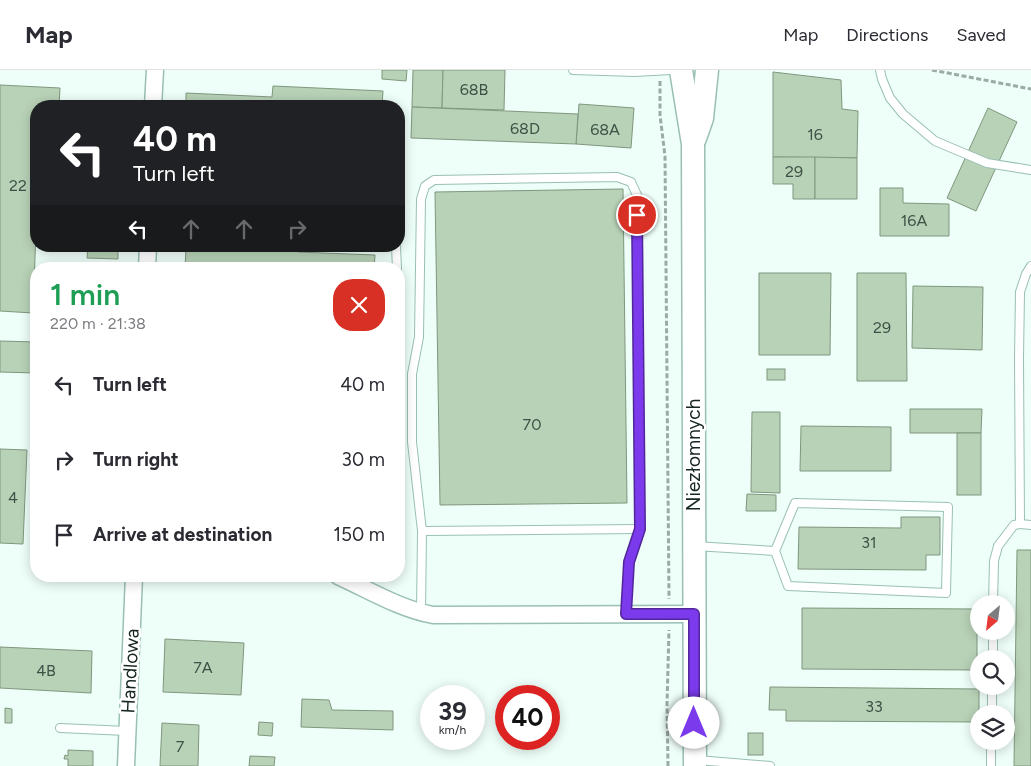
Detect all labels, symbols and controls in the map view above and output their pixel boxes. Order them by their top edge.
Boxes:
text: Map [25,20,73,49]
text: Map [783,24,818,46]
text: Directions [846,24,928,46]
text: Saved [956,24,1006,46]
house number: 68B [460,80,489,99]
text: 40 m [133,118,217,160]
house number: 68D [510,119,540,138]
icon: left [50,120,115,185]
house number: 68A [590,120,620,139]
house number: 16 [807,125,823,144]
text: Turn left [133,160,215,187]
house number: 29 [785,162,803,181]
house number: 22 [9,176,27,195]
pin [616,194,658,236]
icon: arrive [623,201,651,229]
house number: 16A [901,211,927,230]
icon: left [124,215,152,243]
icon: ahead [177,215,205,243]
icon: ahead [230,215,258,243]
icon: right [283,215,311,243]
text: 1 min [50,276,120,313]
button: close [333,279,385,331]
text: 220 m · 21:38 [50,314,146,333]
house number: 29 [873,318,891,337]
icon: left [50,371,78,399]
text: Turn left [93,373,167,396]
text: 40 m [340,373,385,396]
street label: Niezłomnych [682,399,705,511]
house number: 70 [523,415,541,434]
icon: right [50,446,78,474]
text: Turn right [93,448,179,471]
text: 30 m [342,448,385,471]
house number: 4 [8,488,18,507]
icon: arrive [50,521,78,549]
text: Arrive at destination [93,523,272,546]
text: 150 m [333,523,385,546]
house number: 31 [861,533,877,552]
north arrow [970,595,1015,640]
map controls [970,595,1015,750]
street label: Handlowa [116,628,144,714]
button: search [970,650,1015,695]
house number: 7A [193,658,213,677]
house number: 4B [36,661,56,680]
speed limit sign: 40 [495,685,560,750]
text: 39 [438,696,467,726]
position arrow [667,696,719,748]
house number: 33 [865,697,883,716]
button: layers [970,705,1015,750]
text: km/h [439,723,466,737]
house number: 7 [176,737,185,756]

